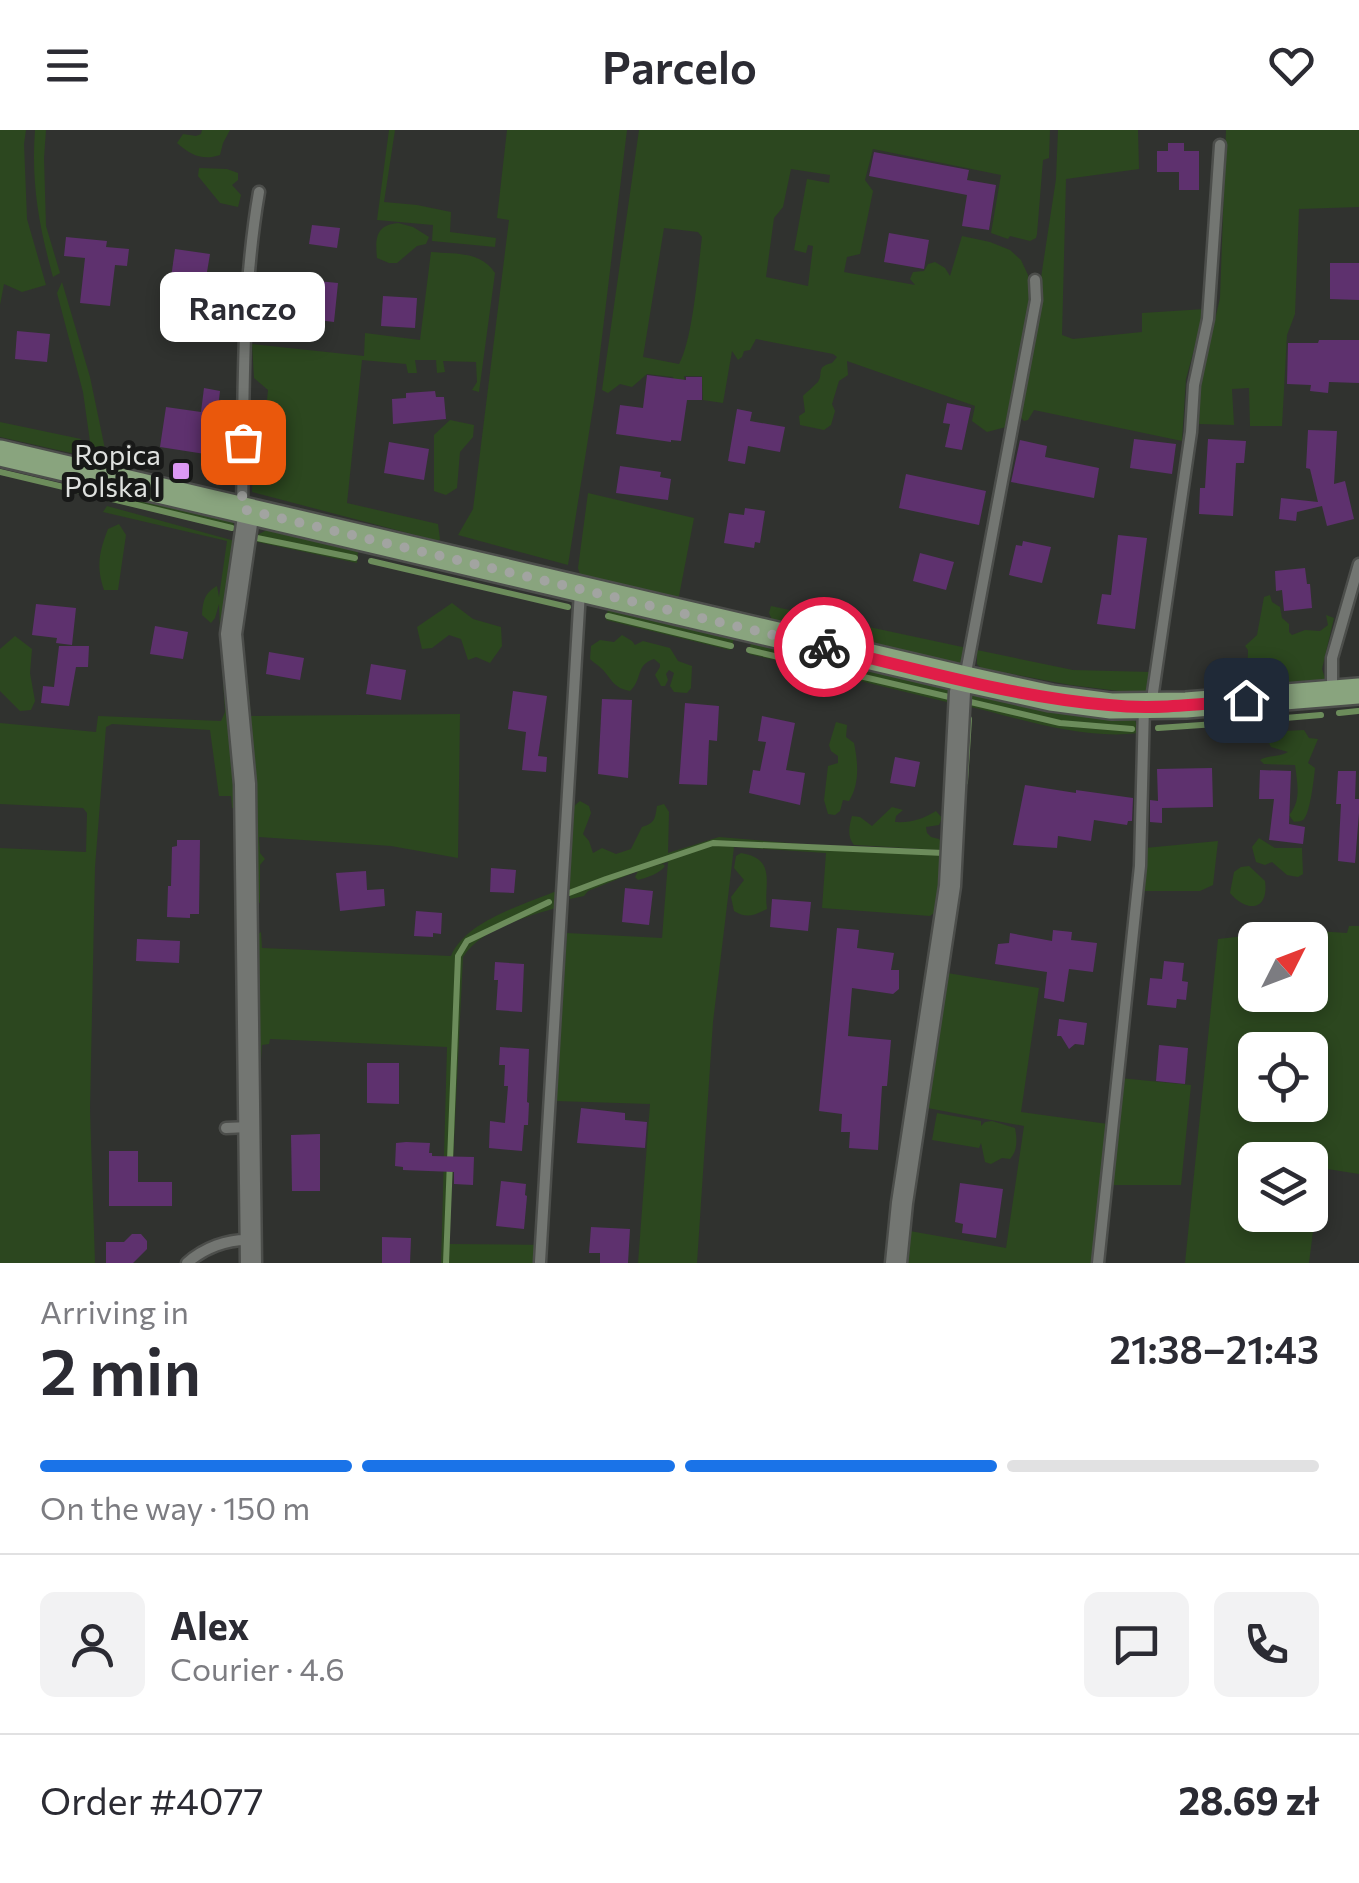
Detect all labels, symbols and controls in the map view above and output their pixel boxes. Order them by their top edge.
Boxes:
icon: menu [40,38,95,93]
text: Parcelo [602,38,757,93]
icon: heart [1264,38,1319,93]
callout: Ranczo [160,272,326,342]
text: Ranczo [188,287,297,327]
pin [201,400,286,485]
icon: bag [216,415,271,470]
place label: Ropica Polska I [64,437,161,503]
marker: Ropica Polska I [170,460,192,482]
courier [774,597,874,697]
icon: bike [797,620,852,675]
pin [1204,658,1289,743]
icon: home [1219,673,1274,728]
north arrow [1238,922,1328,1012]
map controls [1238,922,1328,1232]
button: locate [1238,1032,1328,1122]
button: layers [1238,1142,1328,1232]
text: Arriving in [40,1291,189,1331]
text: 21:38–21:43 [1110,1325,1319,1372]
text: 2 min [40,1329,201,1408]
text: On the way · 150 m [40,1487,310,1527]
button: person [40,1592,145,1697]
button: chat [1084,1592,1189,1697]
button: phone [1214,1592,1319,1697]
text: Alex [170,1601,249,1648]
text: Courier · 4.6 [170,1648,345,1688]
text: Order #4077 [40,1776,264,1823]
text: 28.69 zł [1179,1776,1319,1823]

